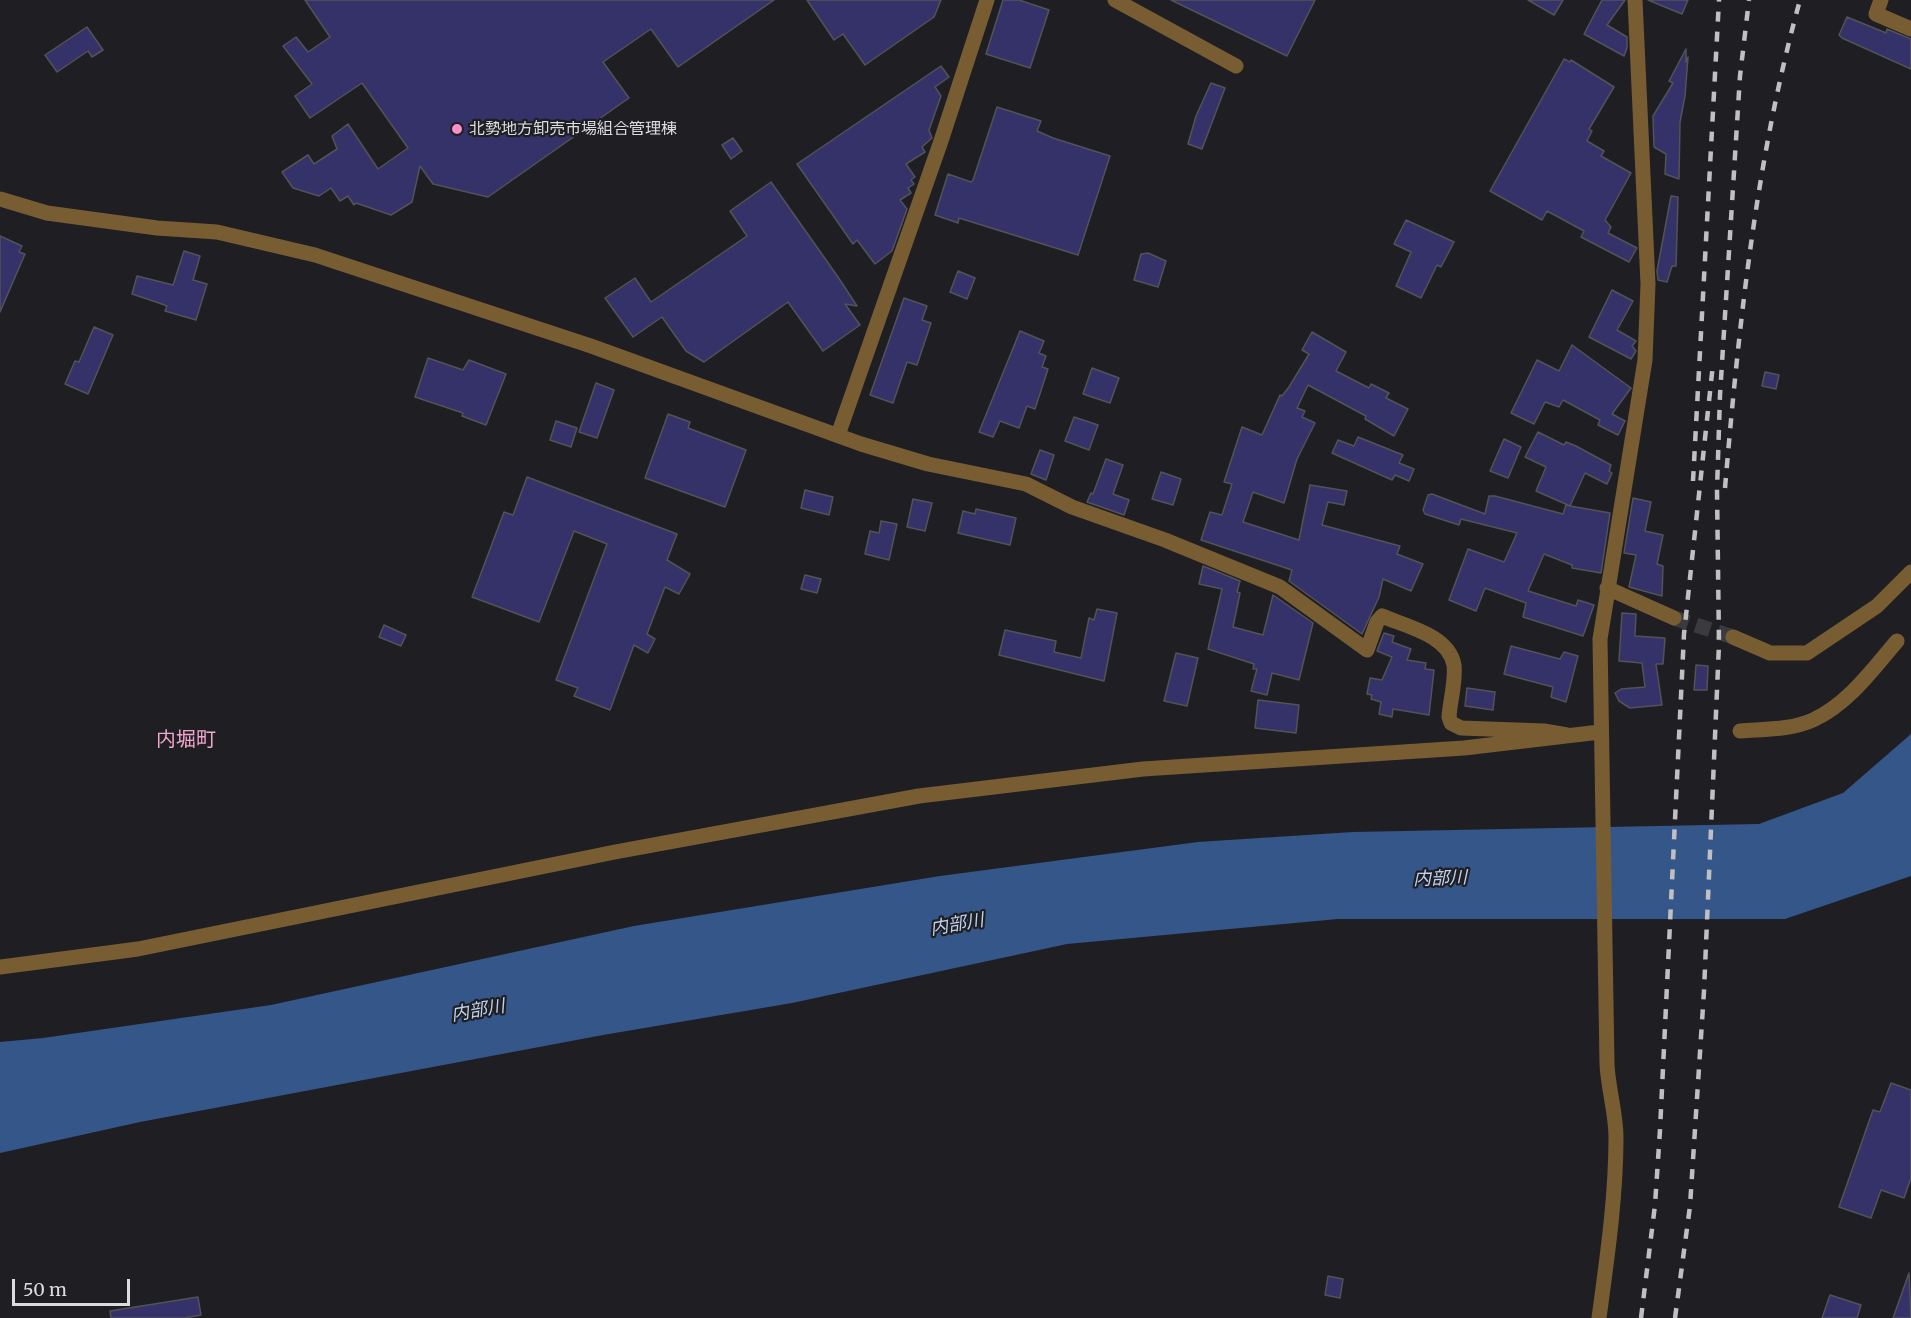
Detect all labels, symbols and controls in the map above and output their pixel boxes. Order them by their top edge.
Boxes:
place label: 北勢地方卸売市場組合管理棟 [469,119,677,139]
marker: 北勢地方卸売市場組合管理棟 [450,122,464,136]
district label: 内堀町 [156,728,216,752]
water label: 内部川 [1413,867,1467,891]
water label: 内部川 [929,910,985,940]
water label: 内部川 [450,996,506,1026]
scale bar [15,1267,134,1305]
text: 50 m [23,1278,67,1301]

